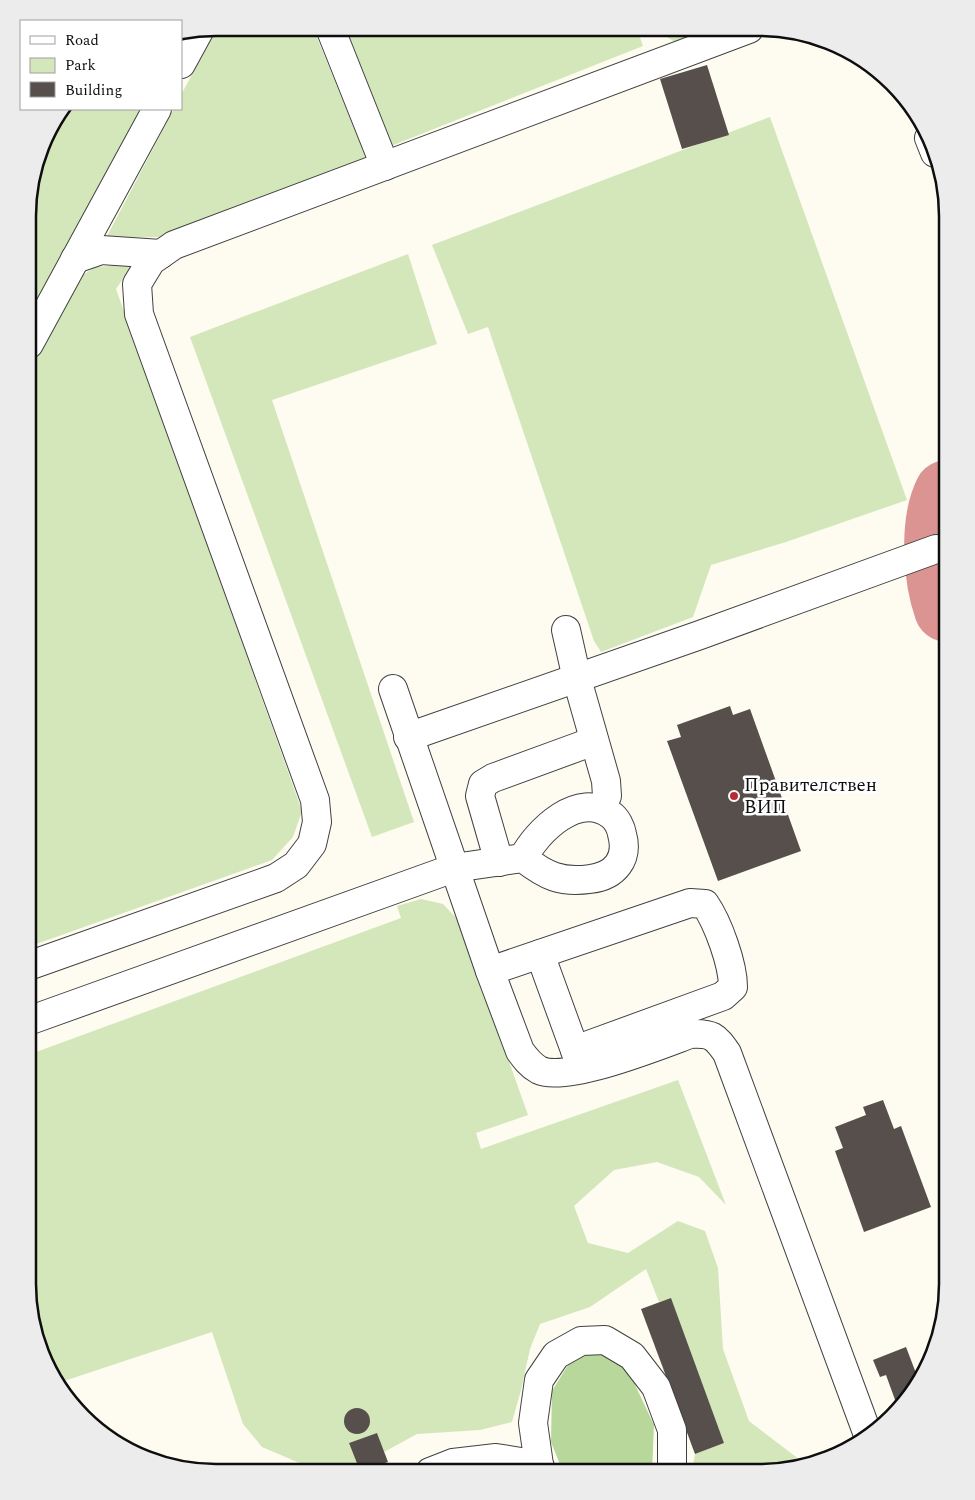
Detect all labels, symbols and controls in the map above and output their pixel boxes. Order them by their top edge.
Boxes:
legend [20,20,182,110]
text: Road [65,29,99,52]
text: Park [65,54,96,77]
text: Building [65,79,122,102]
place label: Правителствен ВИП [744,771,877,822]
marker: Правителствен ВИП [728,790,740,802]

